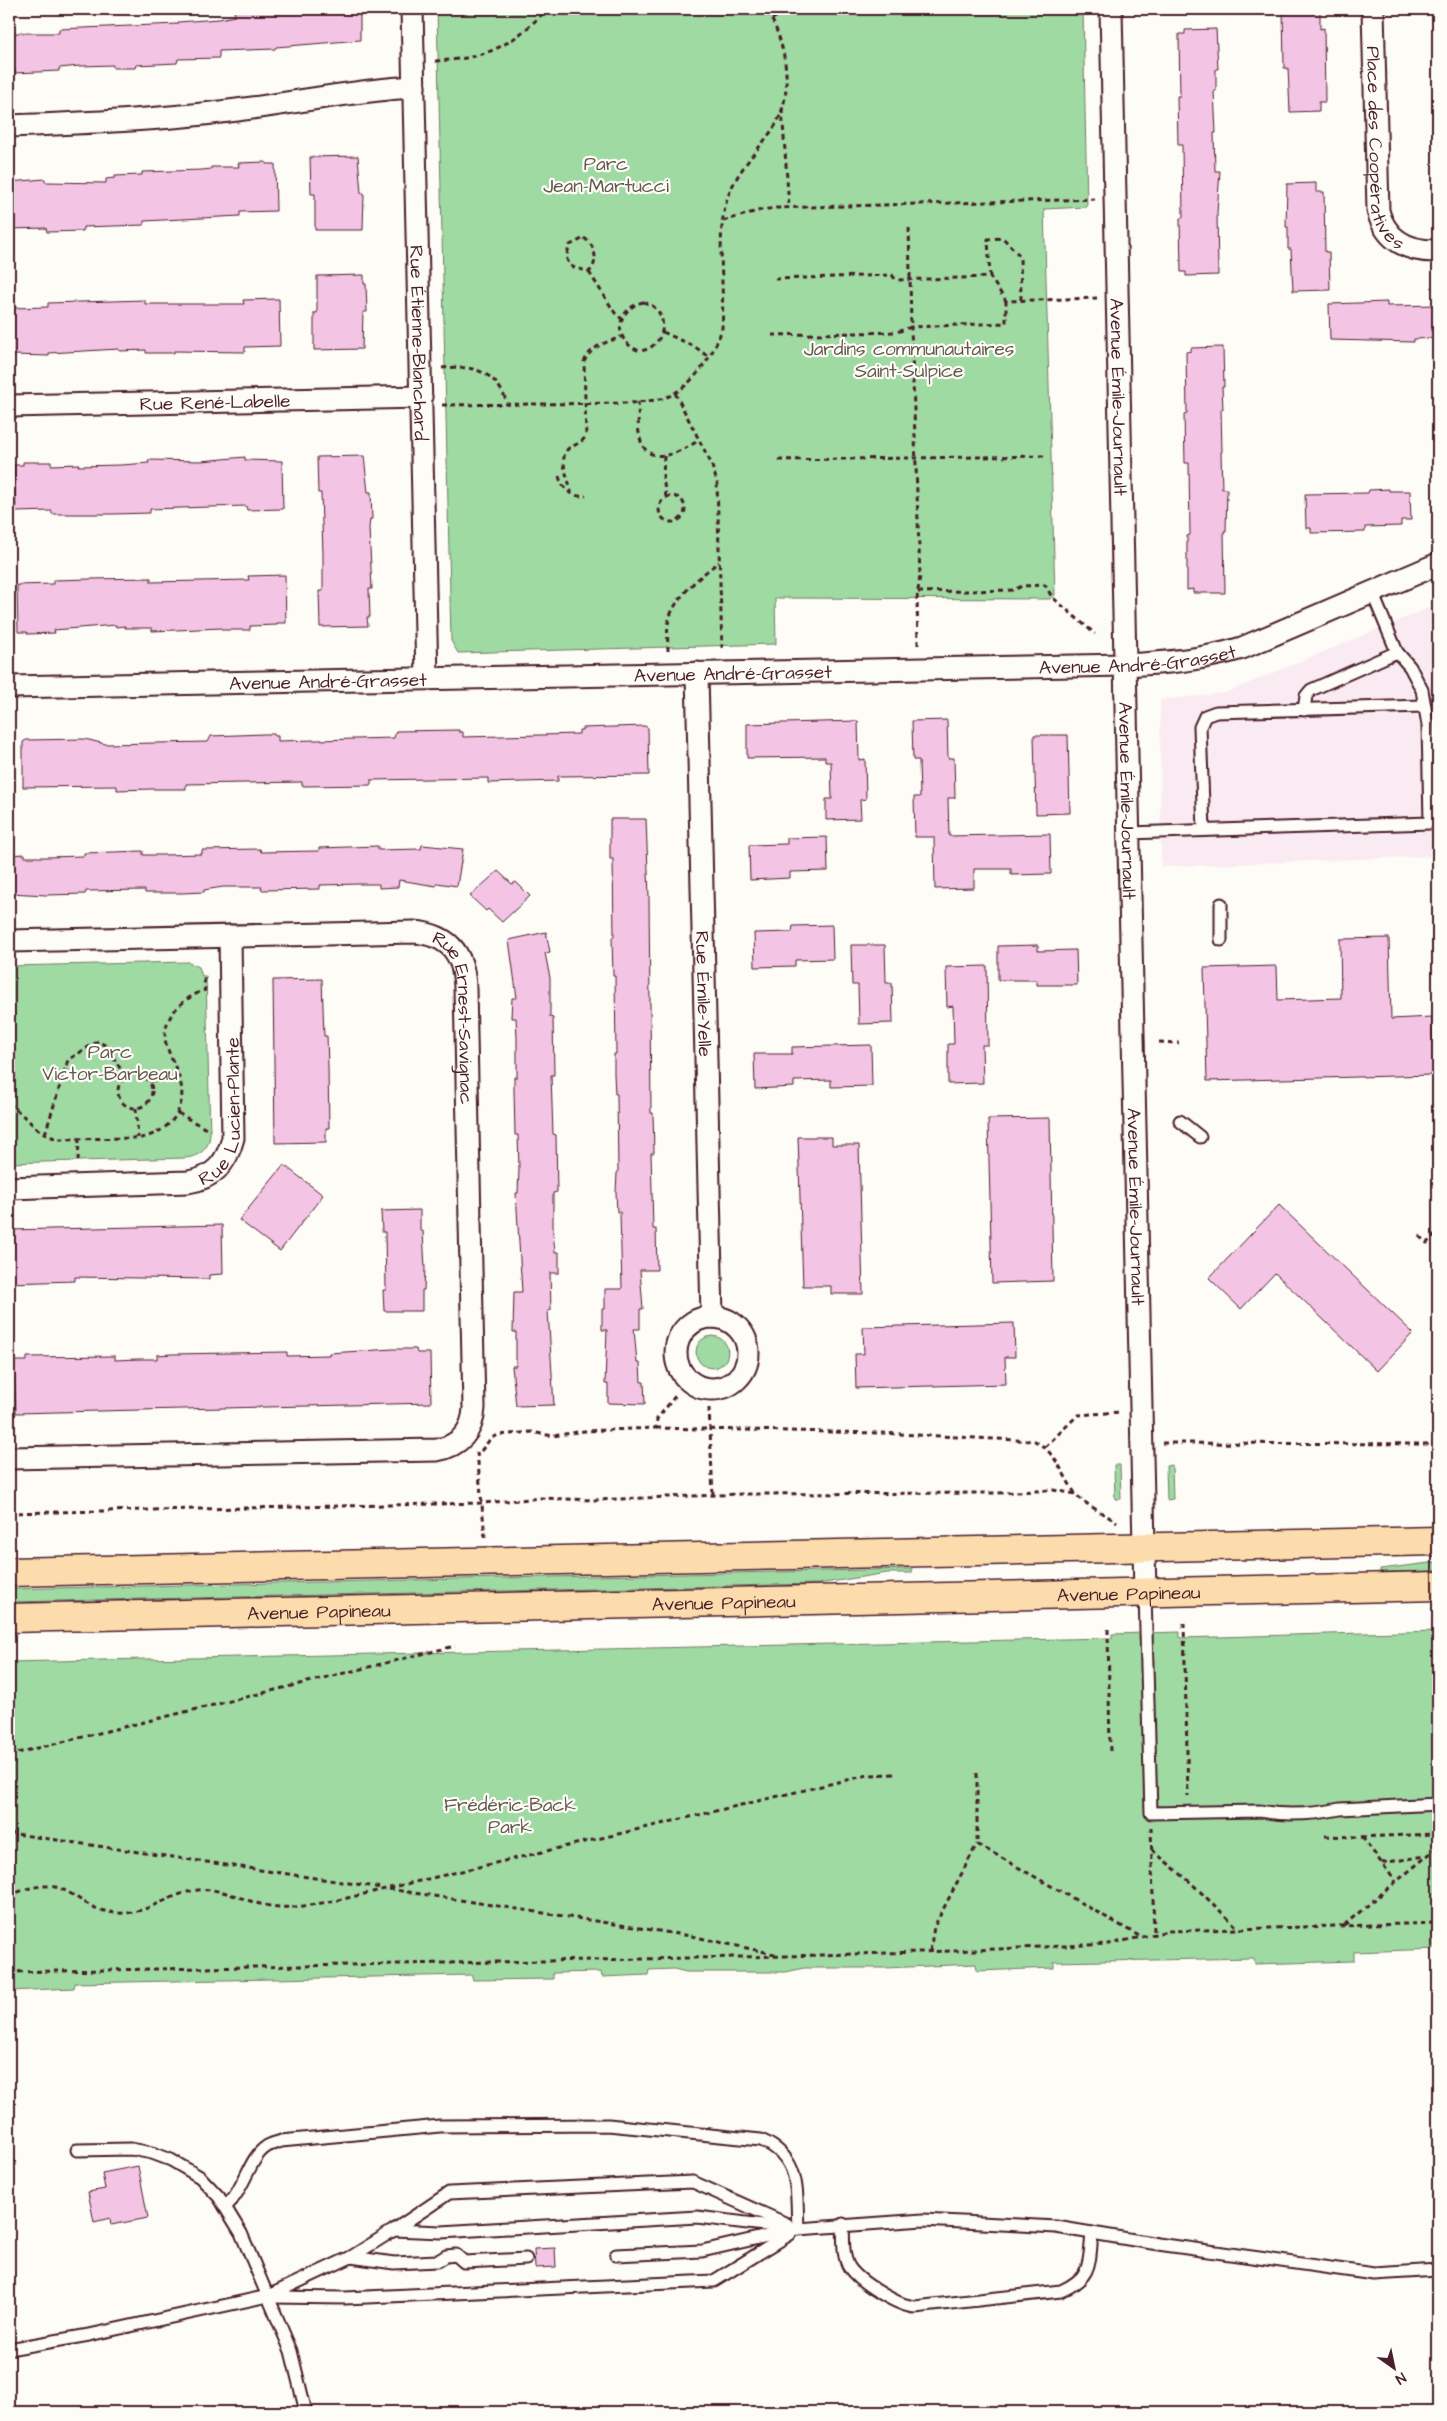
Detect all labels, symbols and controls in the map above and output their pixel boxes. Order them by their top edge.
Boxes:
street label: Place des Coopératives [1359,46,1410,257]
park label: Parc Jean-Martucci [543,151,669,200]
street label: Rue Étienne-Blanchard [402,245,434,441]
street label: Avenue Émile-Journault [1102,298,1133,496]
park label: Jardins communautaires Saint-Sulpice [804,336,1014,385]
street label: Rue René-Labelle [139,388,291,418]
street label: Avenue André-Grasset [1039,638,1240,682]
street label: Avenue André-Grasset [634,659,832,690]
street label: Avenue André-Grasset [229,667,427,698]
street label: Avenue Émile-Journault [1111,702,1142,900]
street label: Rue Ernest-Savignac [427,925,479,1105]
street label: Rue Émile-Yelle [688,931,718,1057]
street label: Rue Lucien-Plante [194,1037,248,1193]
park label: Parc Victor-Barbeau [42,1039,178,1088]
street label: Avenue Émile-Journault [1120,1108,1151,1306]
street label: Avenue Papineau [1057,1579,1201,1610]
street label: Avenue Papineau [652,1588,796,1619]
street label: Avenue Papineau [247,1597,391,1628]
park label: Frédéric-Back Park [444,1792,576,1841]
north arrow [1370,2344,1420,2394]
text: N [1391,2367,1410,2389]

